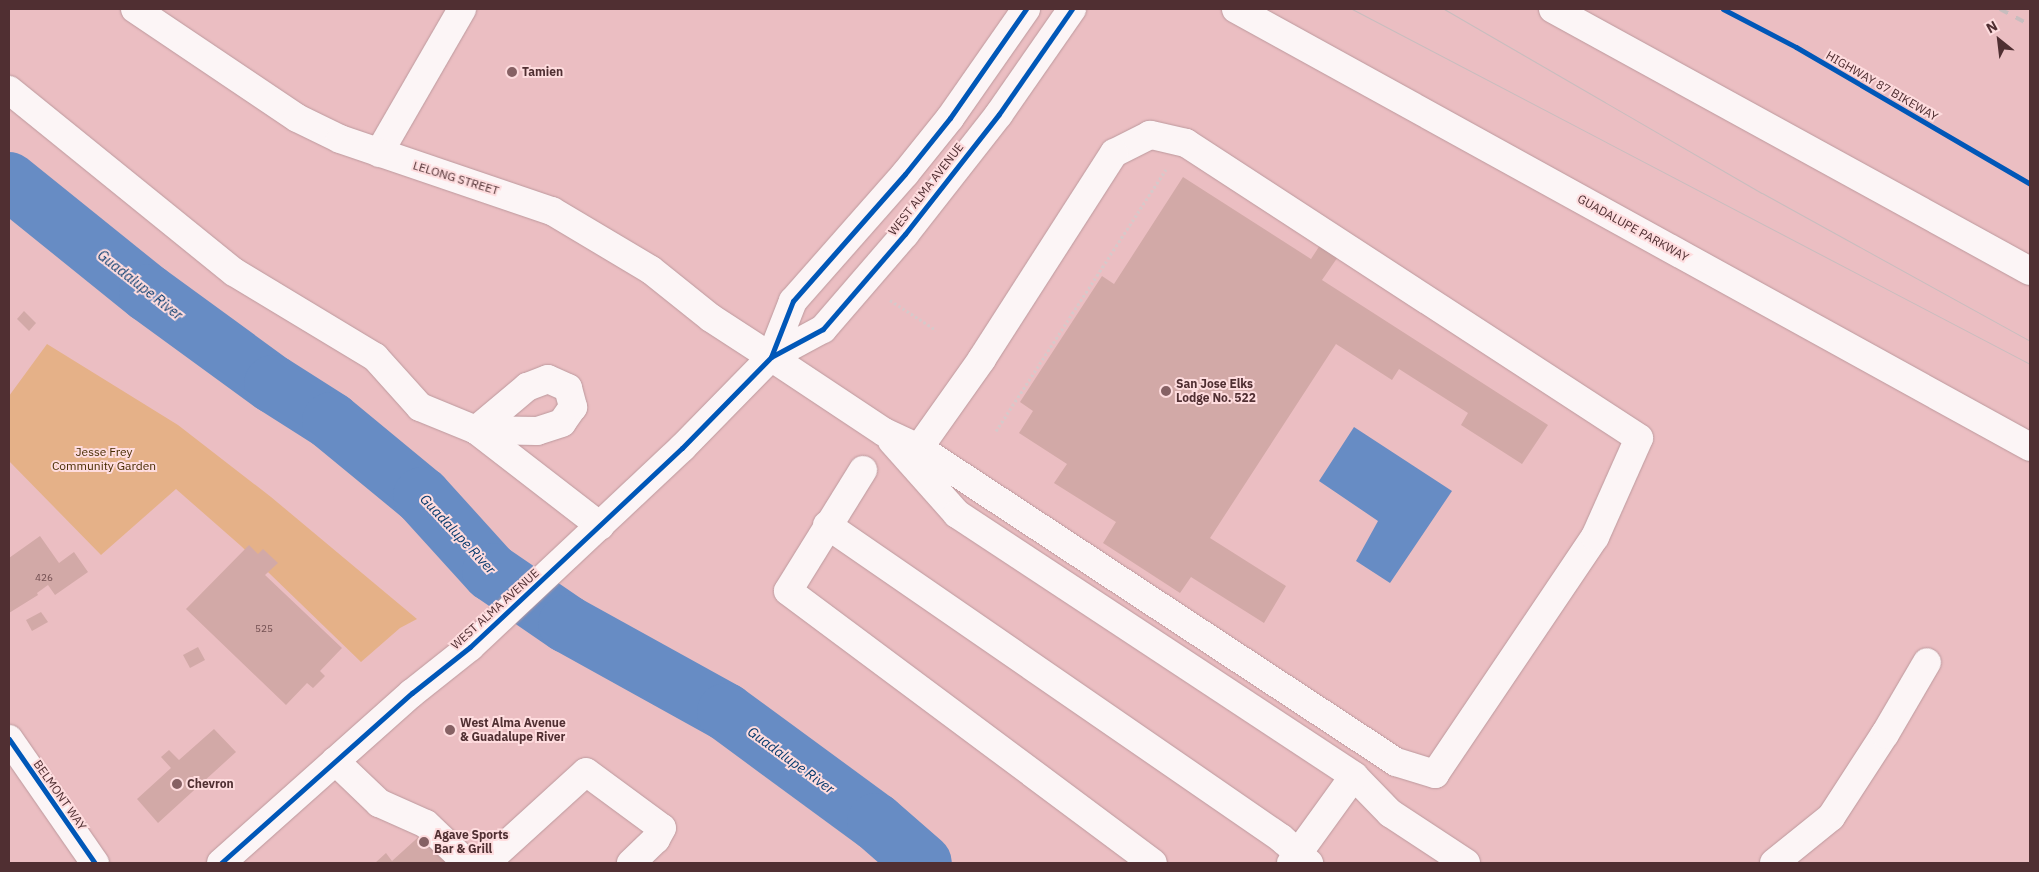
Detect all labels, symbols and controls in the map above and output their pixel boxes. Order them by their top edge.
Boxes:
north arrow [1974,15,2024,65]
text: N [1983,17,2001,37]
street label: HIGHWAY 87 BIKEWAY [1823,48,1941,124]
place label: Tamien [522,65,563,79]
marker: Tamien [506,66,518,78]
street label: WEST ALMA AVENUE [885,140,967,238]
street label: LELONG STREET [411,158,501,198]
street label: GUADALUPE PARKWAY [1575,191,1691,265]
water label: Guadalupe River [94,247,186,323]
place label: San Jose Elks Lodge No. 522 [1176,377,1256,405]
marker: San Jose Elks Lodge No. 522 [1160,385,1172,397]
park label: Jesse Frey Community Garden [52,445,156,473]
water label: Guadalupe River [417,491,499,577]
street label: WEST ALMA AVENUE [448,566,542,652]
house number: 426 [35,572,53,584]
house number: 525 [255,623,273,635]
place label: West Alma Avenue & Guadalupe River [460,716,566,744]
water label: Guadalupe River [744,723,838,797]
marker: West Alma Avenue & Guadalupe River [444,724,456,736]
street label: BELMONT WAY [31,757,89,833]
place label: Chevron [187,777,234,791]
marker: Chevron [171,778,183,790]
place label: Agave Sports Bar & Grill [434,828,509,856]
marker: Agave Sports Bar & Grill [418,836,430,848]

